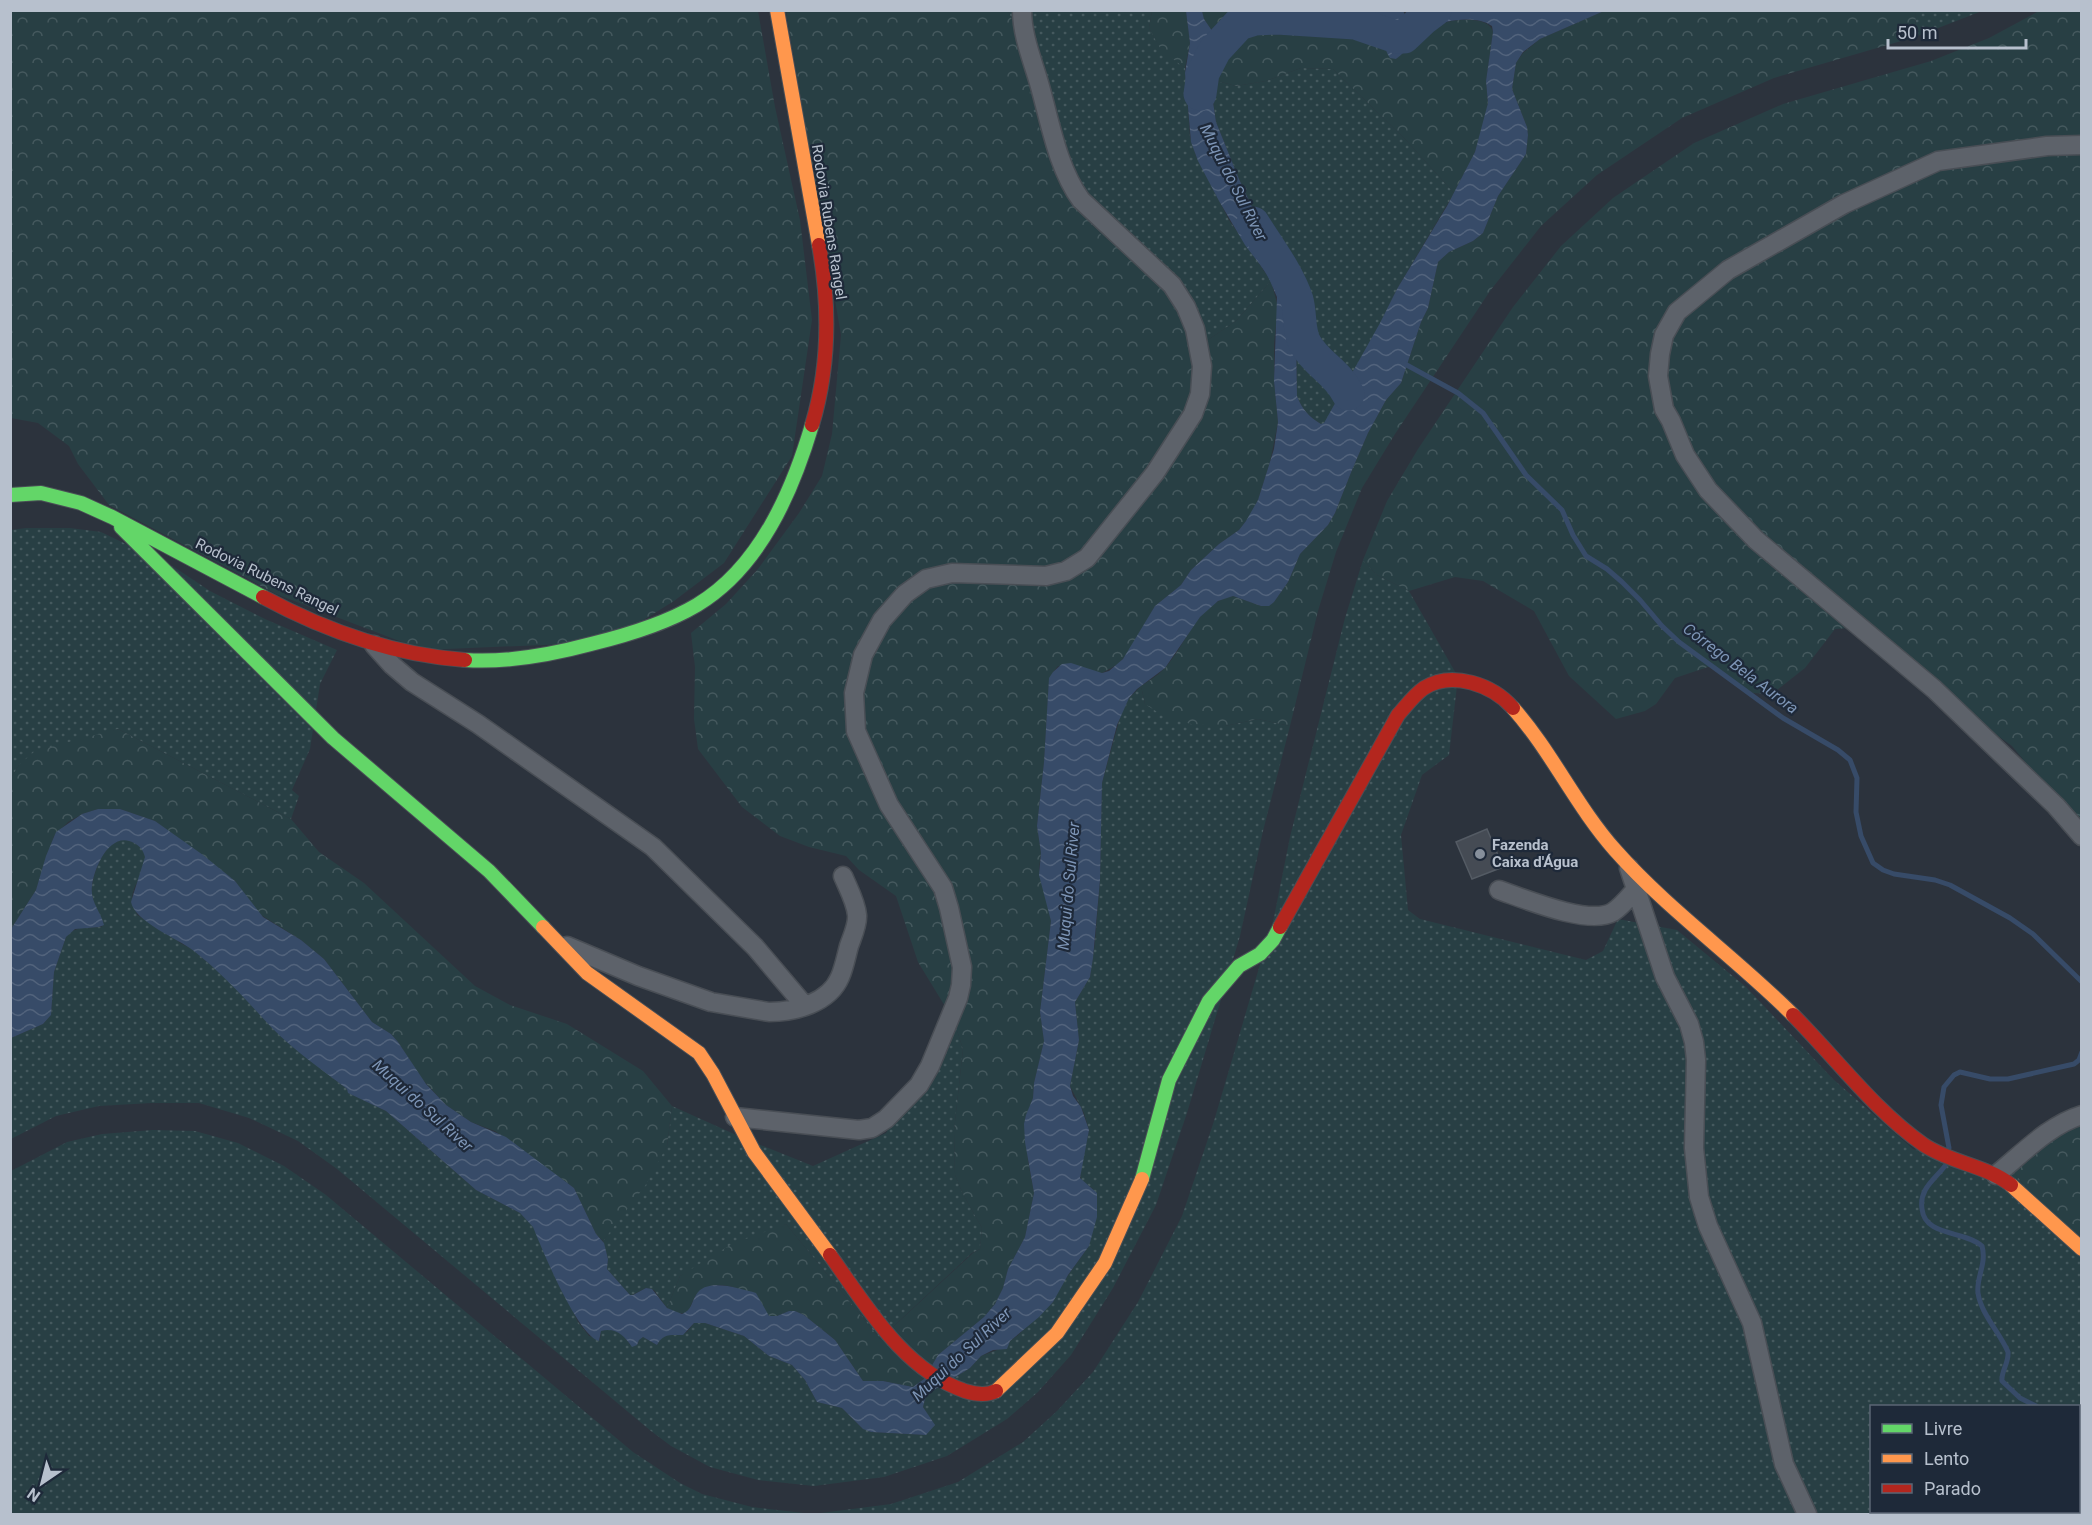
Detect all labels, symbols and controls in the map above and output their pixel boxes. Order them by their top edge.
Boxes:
scale bar [1888,12,2026,50]
text: 50 m [1897,22,1937,43]
water label: Muqui do Sul River [1196,121,1272,244]
street label: Rodovia Rubens Rangel [808,143,850,301]
street label: Rodovia Rubens Rangel [193,535,341,619]
water label: Córrego Bela Aurora [1679,619,1802,718]
water label: Muqui do Sul River [1053,821,1084,951]
place label: Fazenda Caixa d'Água [1492,836,1578,871]
marker: Fazenda Caixa d'Água [1473,847,1487,861]
water label: Muqui do Sul River [369,1055,477,1156]
water label: Muqui do Sul River [908,1303,1015,1405]
legend [1870,1405,2080,1513]
text: Livre [1924,1418,1962,1439]
text: Lento [1924,1448,1969,1469]
north arrow [12,1453,72,1513]
text: Parado [1924,1478,1981,1499]
text: N [24,1484,44,1506]

